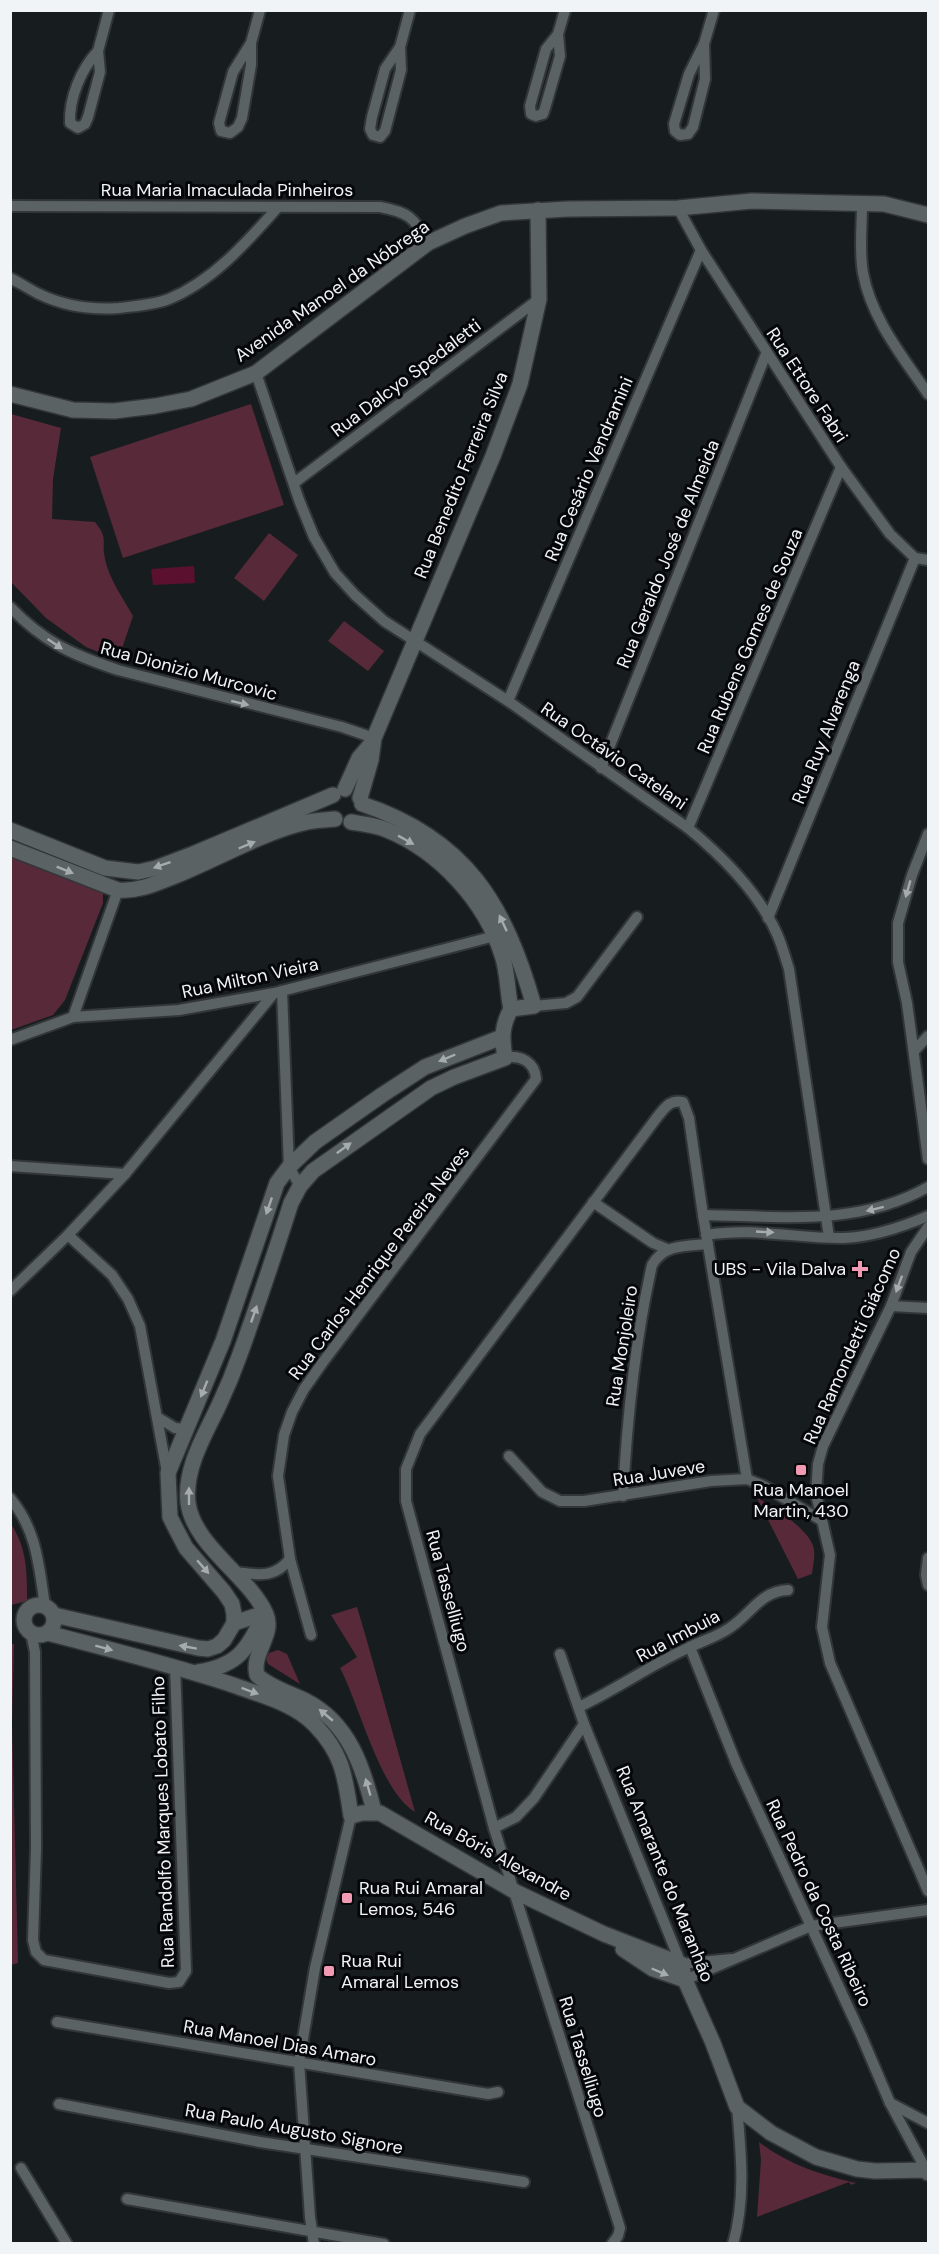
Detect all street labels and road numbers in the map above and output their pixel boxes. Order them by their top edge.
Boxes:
street label: Rua Maria Imaculada Pinheiros [101,178,353,202]
street label: Avenida Manoel da Nóbrega [230,215,434,367]
street label: Rua Dalcyo Spedaletti [326,314,486,442]
street label: Rua Ettore Fabri [761,323,853,447]
street label: Rua Benedito Ferreira Silva [408,368,514,582]
street label: Rua Cesário Vendramini [539,373,639,565]
street label: Rua Geraldo José de Almeida [611,436,725,672]
street label: Rua Rubens Gomes de Souza [692,525,808,757]
street label: Rua Dionizio Murcovic [98,636,280,706]
street label: Rua Ruy Alvarenga [786,657,866,807]
street label: Rua Octávio Catelani [536,696,692,816]
street label: Rua Milton Vieira [180,952,320,1004]
street label: Rua Carlos Henrique Pereira Neves [283,1141,475,1385]
street label: Rua Ramondetti Giácomo [798,1244,906,1448]
street label: Rua Monjoleiro [601,1284,643,1408]
street label: Rua Juveve [611,1454,707,1492]
street label: Rua Tasselliugo [420,1527,476,1655]
street label: Rua Imbuia [632,1604,724,1668]
street label: Rua Randolfo Marques Lobato Filho [146,1676,180,1968]
street label: Rua Amarante do Maranhão [611,1762,719,1986]
street label: Rua Pedro da Costa Ribeiro [760,1795,878,2011]
street label: Rua Bóris Alexandre [420,1806,576,1906]
street label: Rua Tasselliugo [553,1993,613,2121]
street label: Rua Manoel Dias Amaro [182,2014,378,2072]
street label: Rua Paulo Augusto Signore [183,2098,405,2160]

